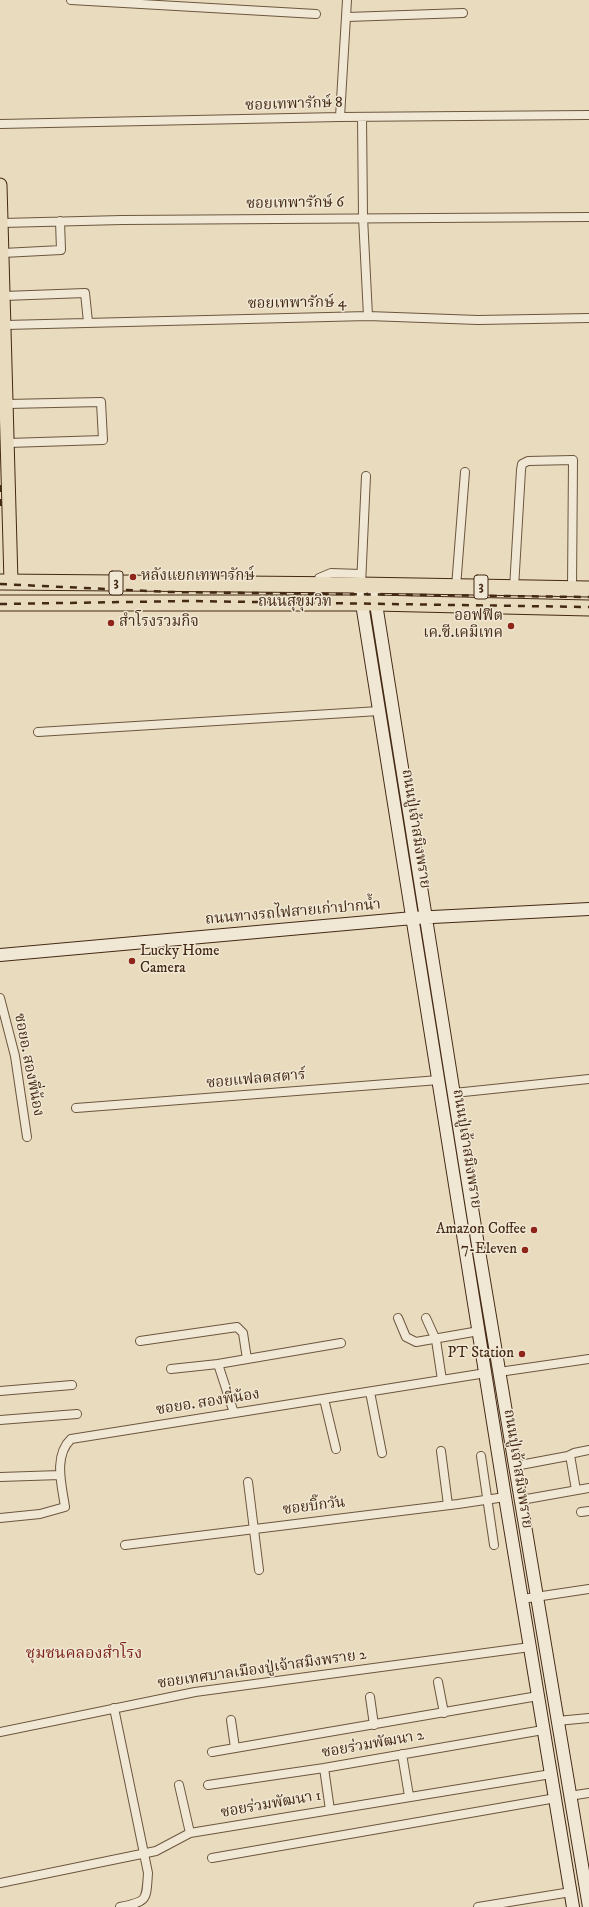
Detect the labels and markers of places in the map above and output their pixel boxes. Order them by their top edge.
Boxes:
place label: หลังแยกเทพารักษ์ [141,568,255,586]
marker: หลังแยกเทพารักษ์ [128,572,138,582]
place label: ออฟฟิต เค.ซี.เคมิเทค [423,608,503,643]
place label: สำโรงรวมกิจ [119,614,199,632]
marker: สำโรงรวมกิจ [106,618,116,628]
marker: ออฟฟิต เค.ซี.เคมิเทค [506,621,516,631]
place label: Lucky Home Camera [140,943,219,978]
marker: Lucky Home Camera [127,956,137,966]
place label: Amazon Coffee [436,1221,526,1239]
marker: Amazon Coffee [529,1225,539,1235]
place label: 7-Eleven [461,1241,517,1259]
marker: 7-Eleven [520,1245,530,1255]
place label: PT Station [448,1345,514,1363]
marker: PT Station [517,1349,527,1359]

